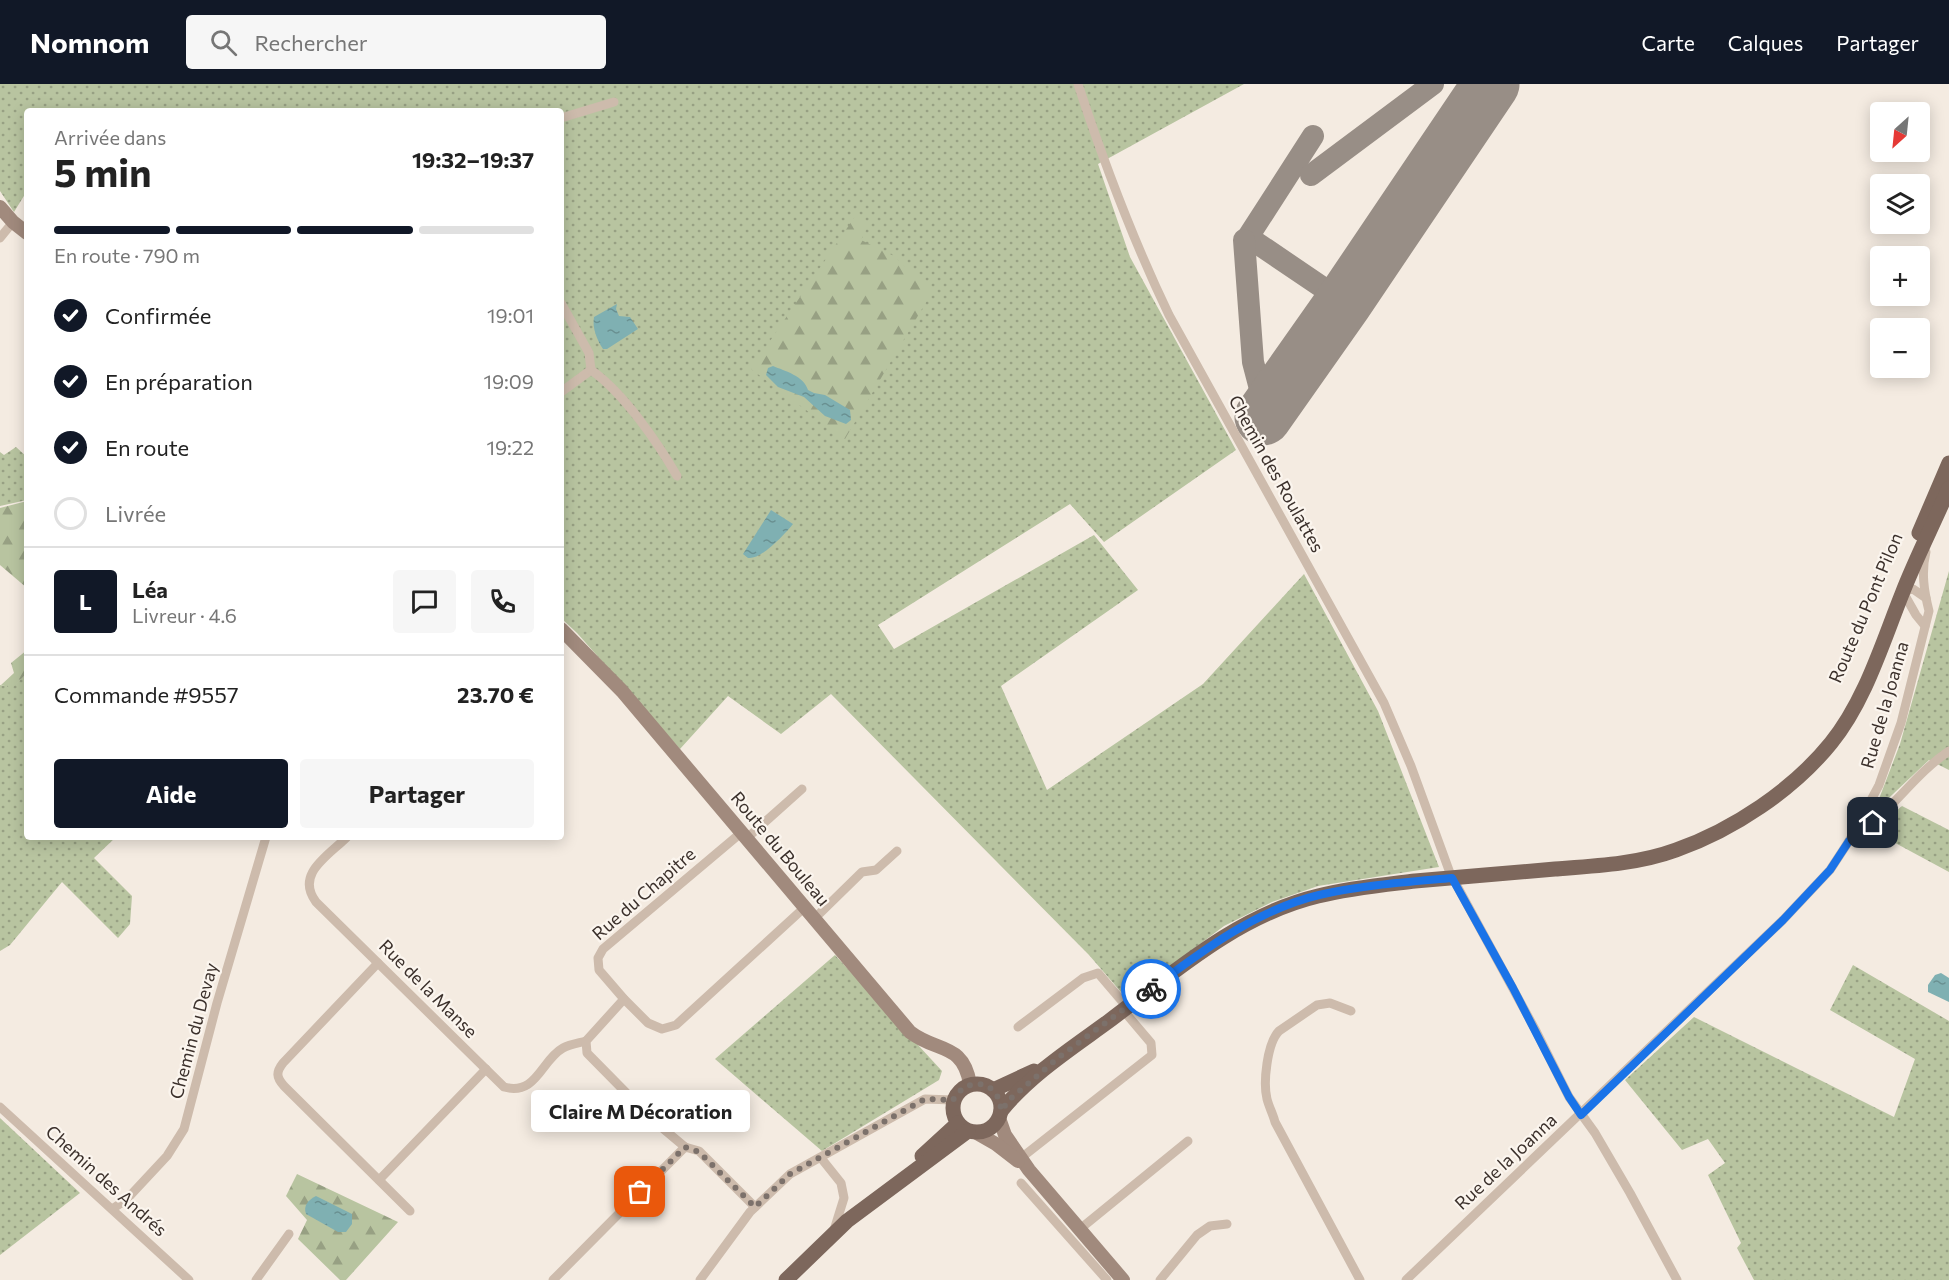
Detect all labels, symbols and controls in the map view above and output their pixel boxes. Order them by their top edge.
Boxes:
search box [186,15,606,69]
text: Nomnom [30,25,150,59]
icon: search [207,26,240,59]
text: Rechercher [255,29,368,56]
text: Carte [1642,30,1695,55]
text: Calques [1728,30,1803,55]
text: Partager [1836,30,1919,55]
north arrow [1870,102,1930,162]
map controls [1870,102,1930,378]
text: Arrivée dans [54,125,166,149]
text: 19:32–19:37 [412,146,534,173]
text: 5 min [54,147,152,195]
button: layers [1870,174,1930,234]
text: En route · 790 m [54,243,200,267]
button: + [1870,246,1930,306]
icon: check [54,299,87,332]
text: Confirmée [105,302,211,329]
text: 19:01 [487,303,534,327]
button: − [1870,318,1930,378]
icon: check [54,365,87,398]
text: En préparation [105,368,253,395]
text: 19:09 [483,369,534,393]
street label: Chemin des Roulattes [1225,391,1329,556]
icon: check [54,431,87,464]
text: En route [105,434,189,461]
text: 19:22 [486,435,534,459]
text: Livrée [105,500,166,527]
street label: Route du Pont Pilon [1824,529,1907,686]
button: chat [393,570,456,633]
button: phone [471,570,534,633]
text: Léa [132,576,168,603]
text: L [79,588,92,615]
text: Livreur · 4.6 [132,603,237,627]
street label: Rue de la Joanna [1855,639,1913,771]
text: Commande #9557 [54,681,239,708]
text: 23.70 € [457,681,534,708]
button: Aide [54,759,288,828]
button: Partager [300,759,534,828]
street label: Route du Bouleau [727,787,835,910]
pin [1847,797,1898,848]
icon: home [1856,806,1889,839]
street label: Rue du Chapitre [587,842,700,944]
street label: Rue de la Manse [375,934,483,1042]
courier [1121,959,1181,1019]
street label: Chemin du Devay [164,960,222,1101]
icon: bike [1135,973,1168,1006]
callout: Claire M Décoration [530,1090,750,1132]
text: Claire M Décoration [549,1099,732,1123]
street label: Rue de la Joanna [1450,1108,1561,1214]
street label: Chemin des Andrés [42,1120,172,1240]
pin [614,1166,665,1217]
icon: bag [623,1175,656,1208]

